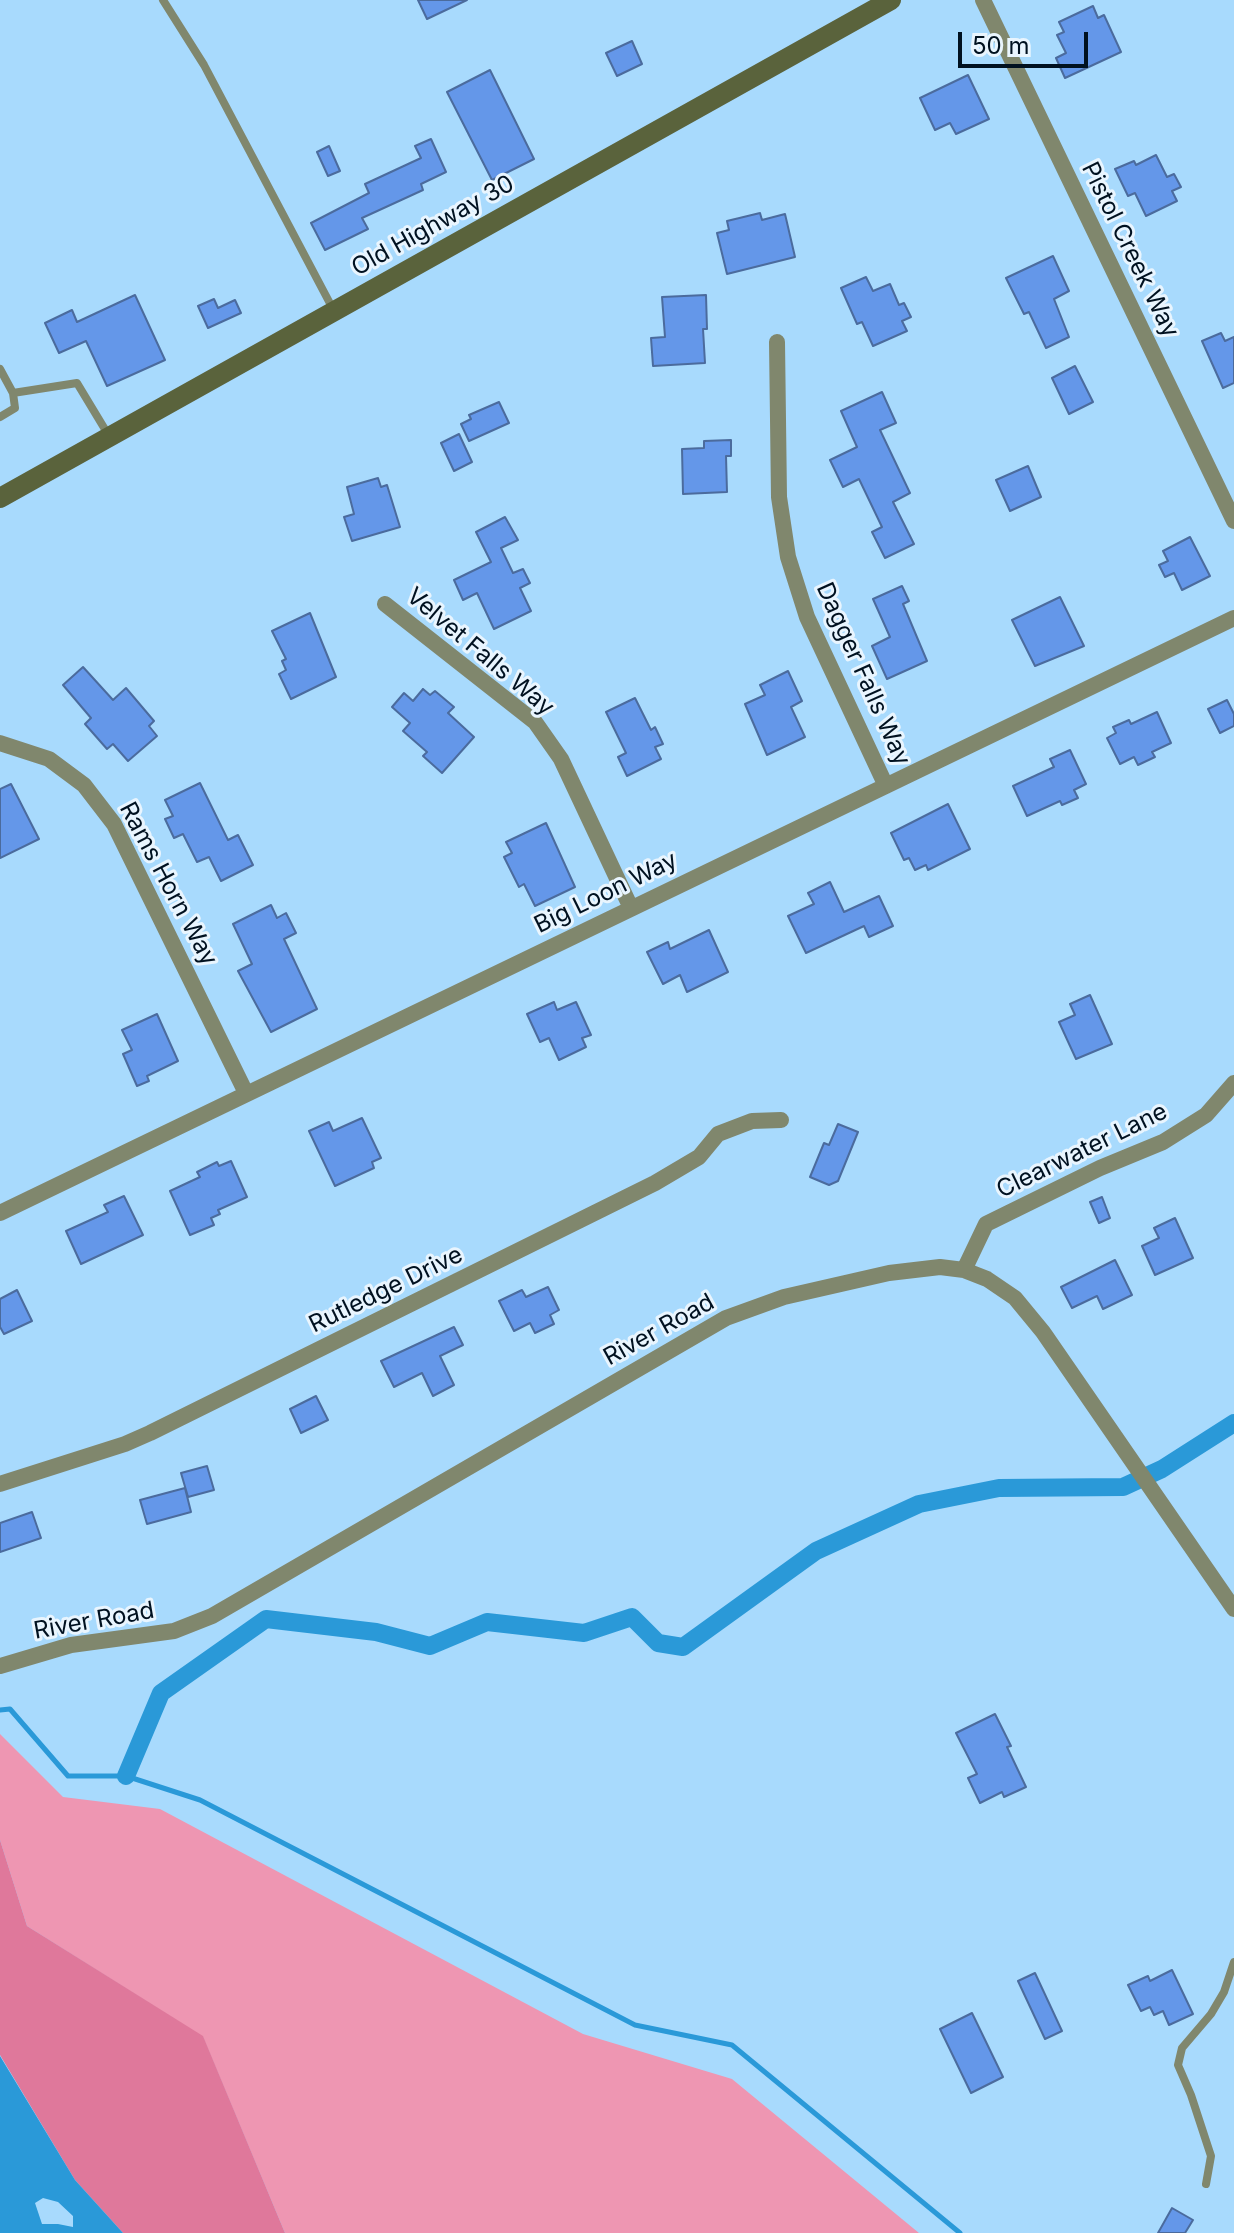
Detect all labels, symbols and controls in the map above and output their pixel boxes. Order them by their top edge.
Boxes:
scale bar [962,16,1092,66]
text: 50 m [972,31,1030,60]
street label: Pistol Creek Way [1075,158,1185,342]
street label: Old Highway 30 [347,169,519,283]
street label: Dagger Falls Way [810,578,916,770]
street label: Velvet Falls Way [400,582,560,722]
street label: Rams Horn Way [113,797,223,971]
street label: Big Loon Way [530,846,682,940]
street label: Clearwater Lane [992,1097,1172,1205]
street label: Rutledge Drive [305,1240,467,1340]
street label: River Road [599,1288,719,1372]
street label: River Road [31,1596,157,1646]

